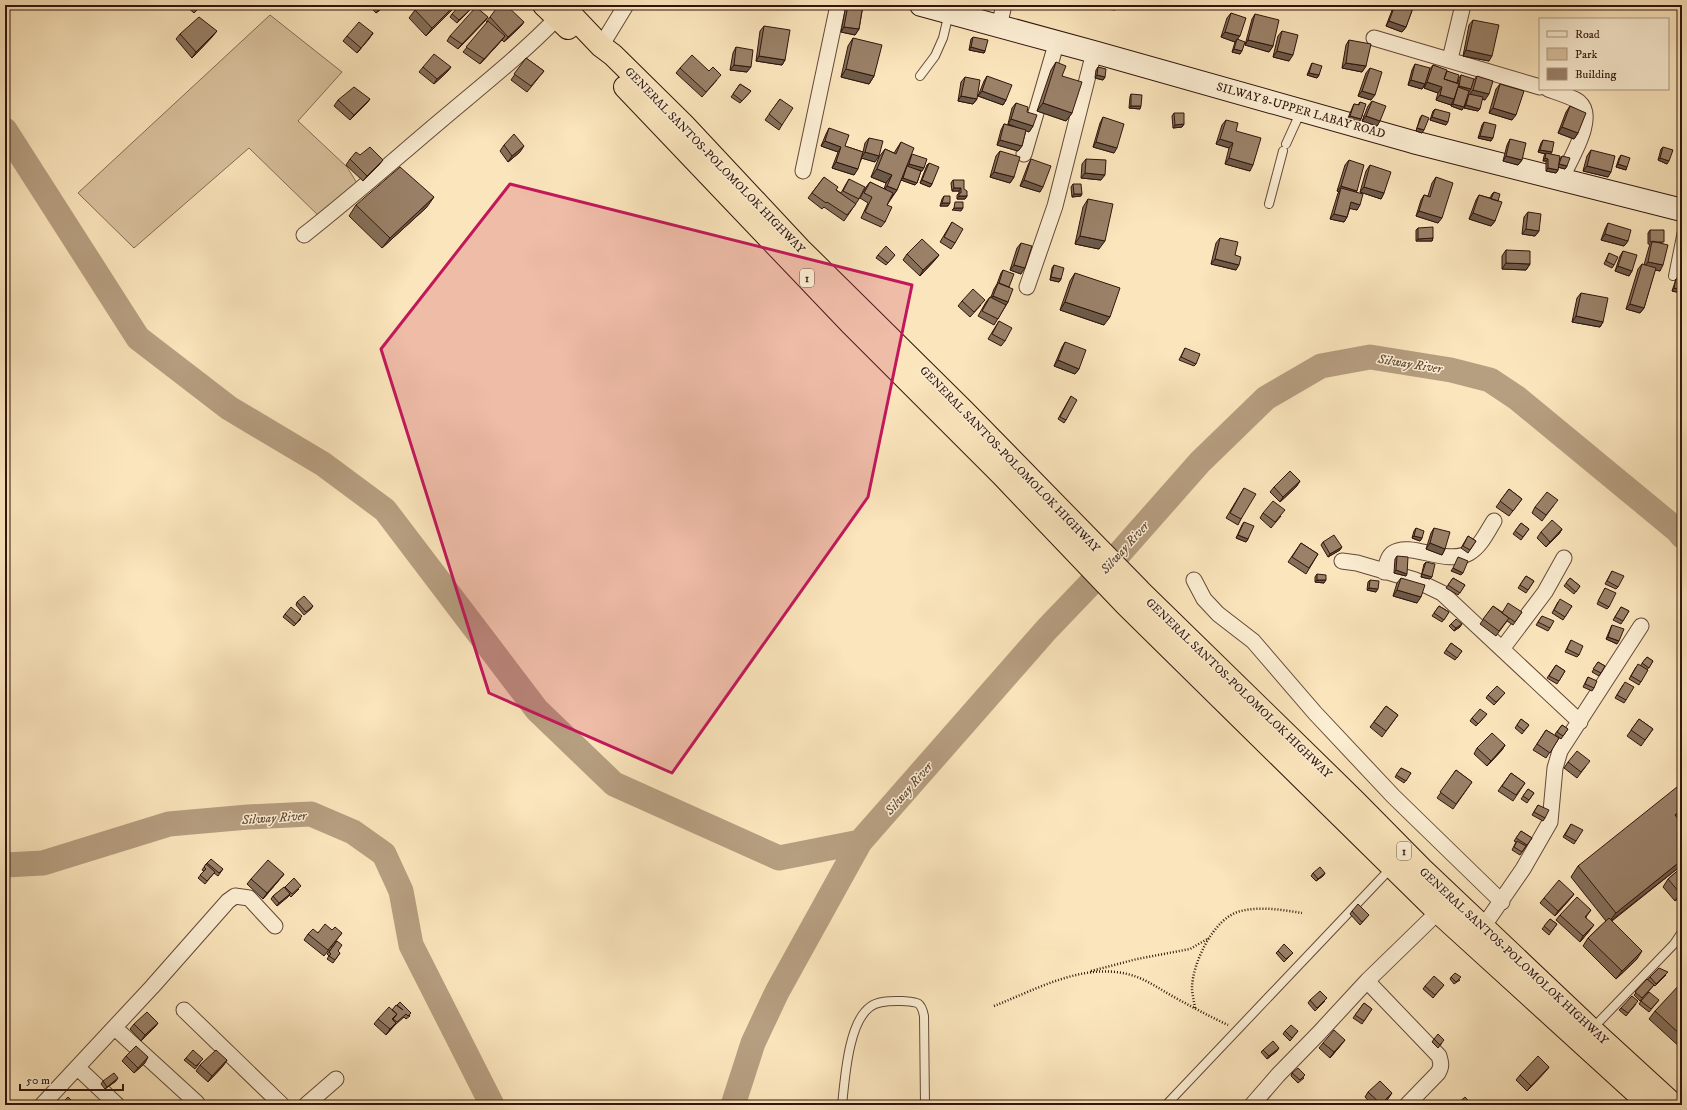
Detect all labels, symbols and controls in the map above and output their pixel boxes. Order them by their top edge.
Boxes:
legend [1539,18,1669,90]
text: Road [1575,27,1600,42]
text: Park [1575,47,1597,62]
street label: GENERAL SANTOS-POLOMOLOK HIGHWAY [621,64,808,257]
text: Building [1575,67,1616,82]
street label: SILWAY 8-UPPER LABAY ROAD [1215,79,1387,142]
road number: 1 [800,269,814,287]
water label: Silway River [1376,351,1445,377]
street label: GENERAL SANTOS-POLOMOLOK HIGHWAY [916,363,1103,556]
water label: Silway River [1096,517,1153,578]
street label: GENERAL SANTOS-POLOMOLOK HIGHWAY [1142,595,1335,782]
water label: Silway River [881,758,937,819]
water label: Silway River [240,808,308,828]
road number: 1 [1397,842,1411,860]
street label: GENERAL SANTOS-POLOMOLOK HIGHWAY [1416,865,1612,1048]
scale bar [20,1066,123,1092]
text: 50 m [26,1073,50,1088]

